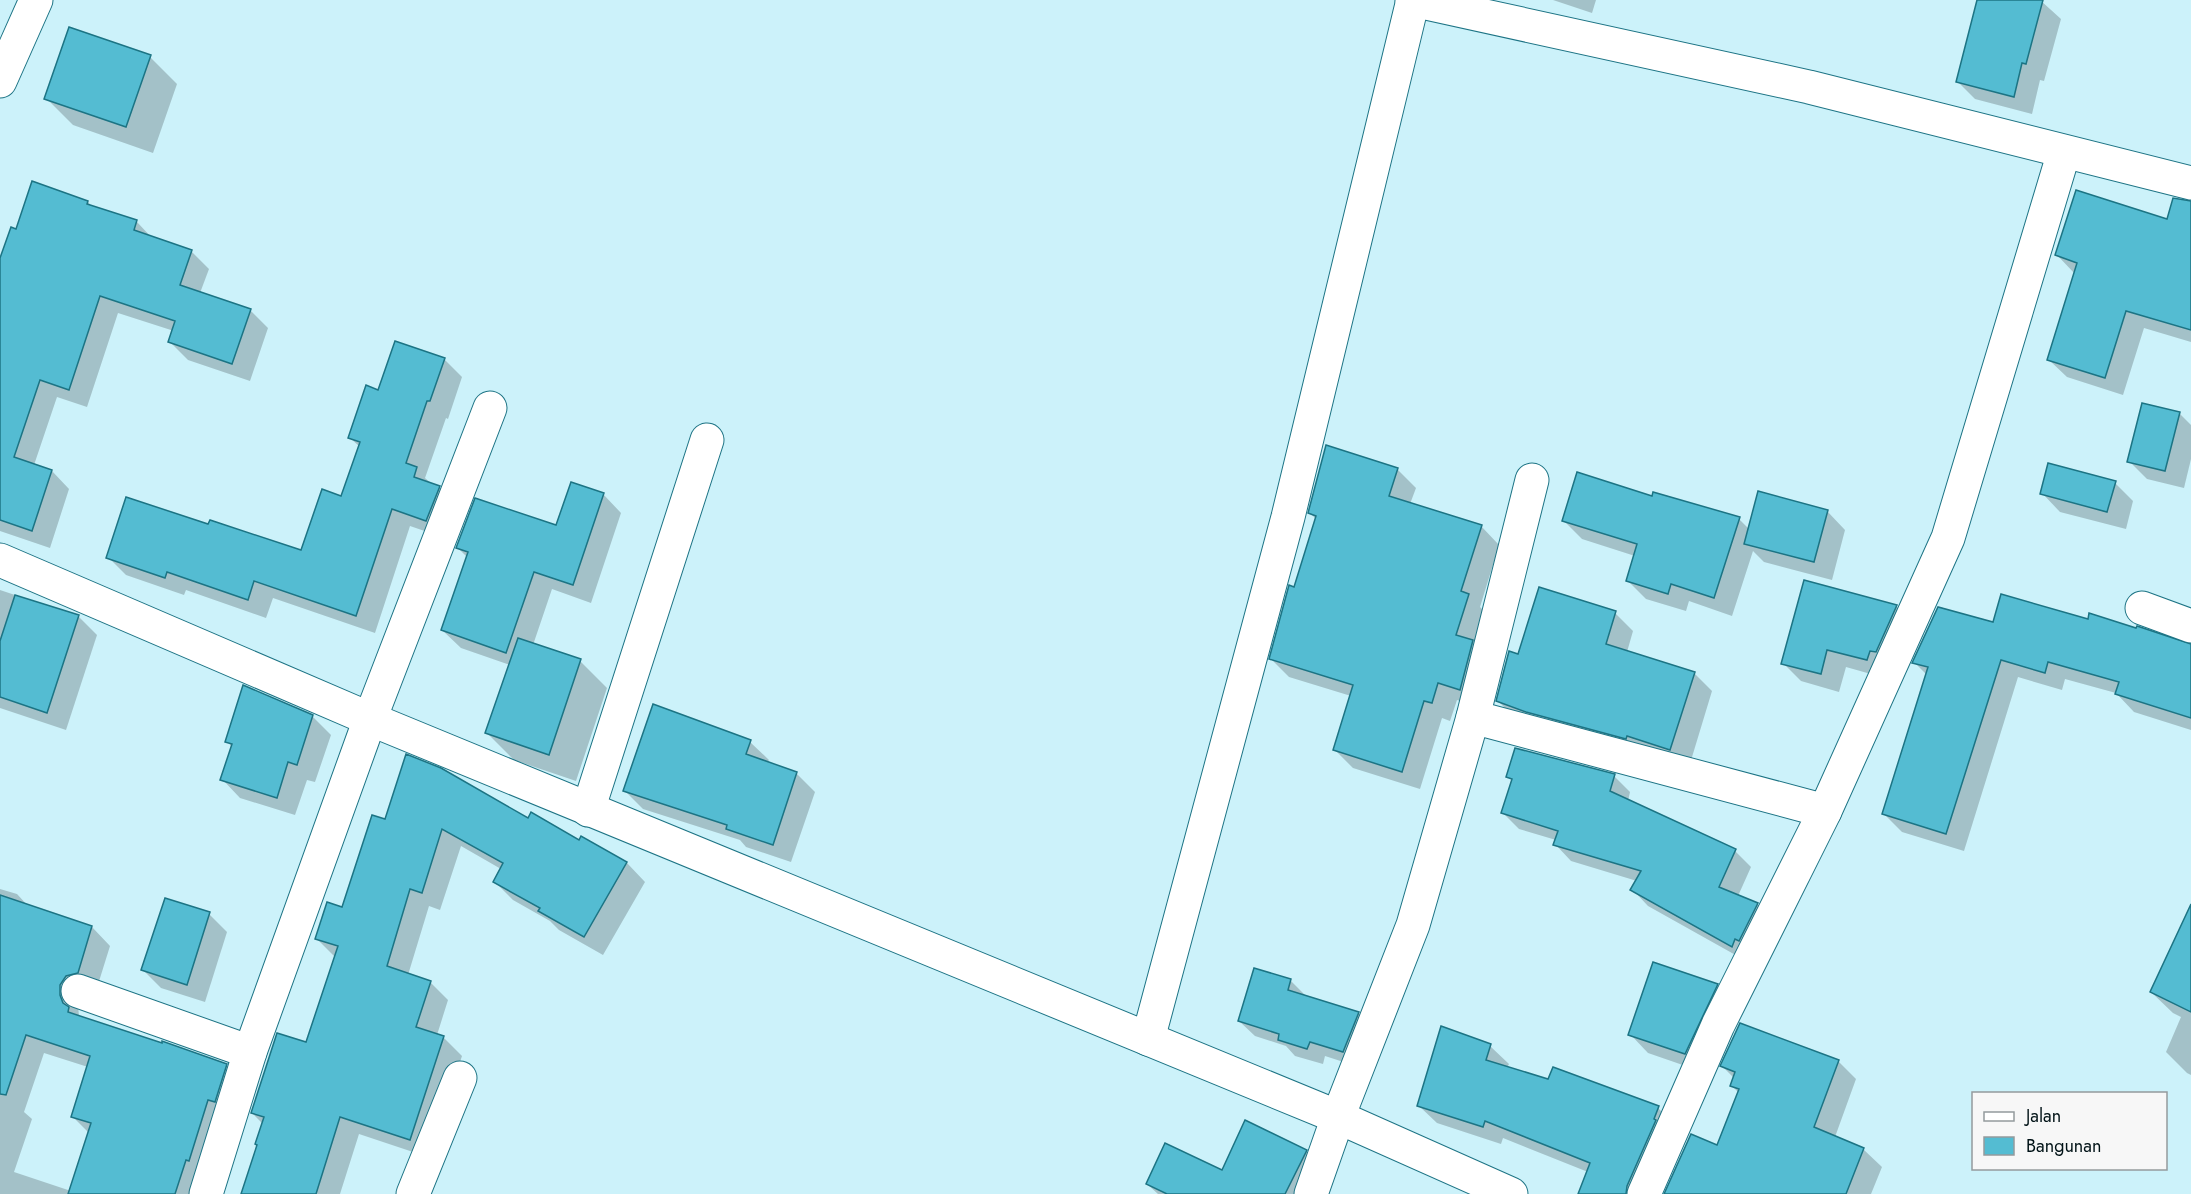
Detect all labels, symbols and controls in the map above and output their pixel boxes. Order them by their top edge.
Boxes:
legend [1972,1092,2167,1170]
text: Jalan [2024,1103,2061,1129]
text: Bangunan [2026,1133,2101,1159]

